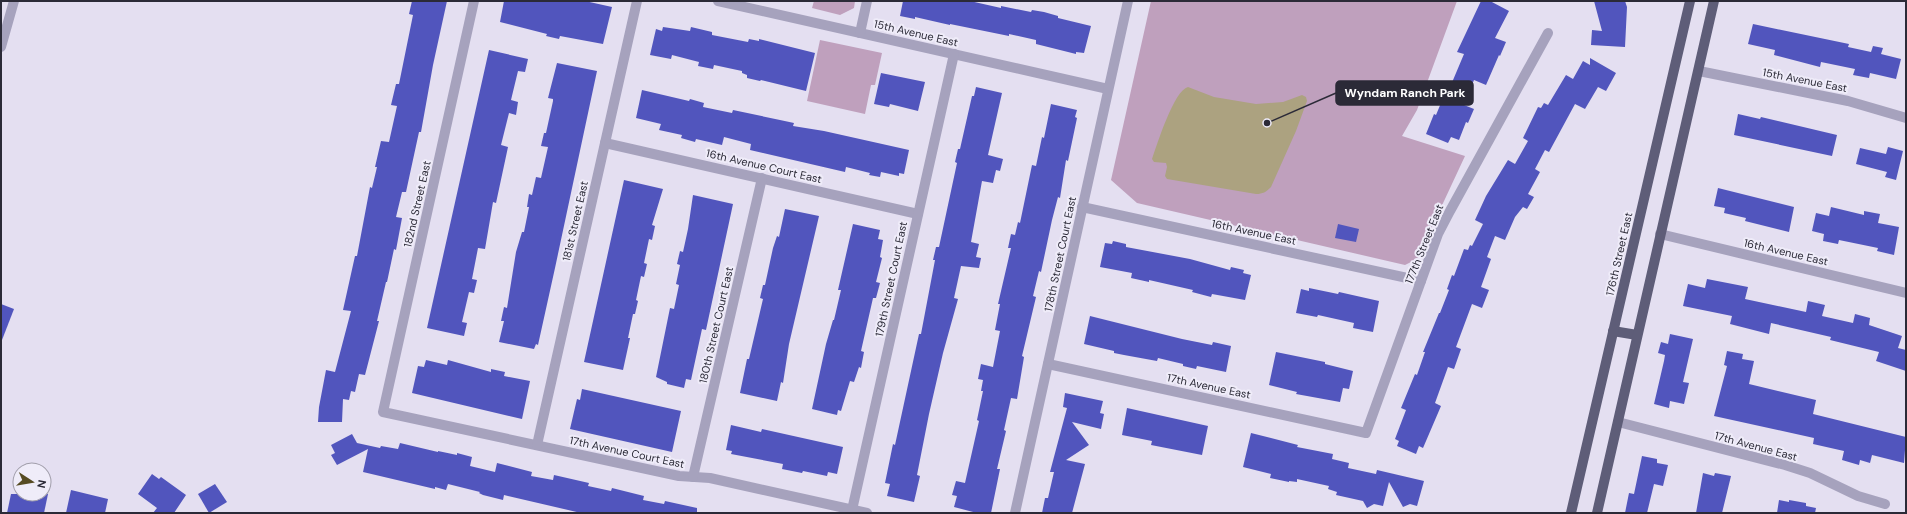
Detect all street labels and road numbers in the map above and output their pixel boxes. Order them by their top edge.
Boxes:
street label: 15th Avenue East [873,17,959,49]
street label: 15th Avenue East [1762,65,1848,95]
street label: 16th Avenue Court East [705,146,823,186]
street label: 182nd Street East [400,159,434,249]
street label: 181st Street East [559,180,591,262]
street label: 178th Street Court East [1041,195,1079,313]
street label: 177th Street East [1402,202,1446,286]
street label: 176th Street East [1603,211,1635,297]
street label: 16th Avenue East [1210,216,1298,248]
street label: 179th Street Court East [872,220,910,338]
street label: 16th Avenue East [1743,236,1829,268]
street label: 180th Street Court East [696,265,736,385]
street label: 17th Avenue East [1166,370,1252,402]
street label: 17th Avenue East [1713,428,1799,464]
street label: 17th Avenue Court East [568,433,686,471]

